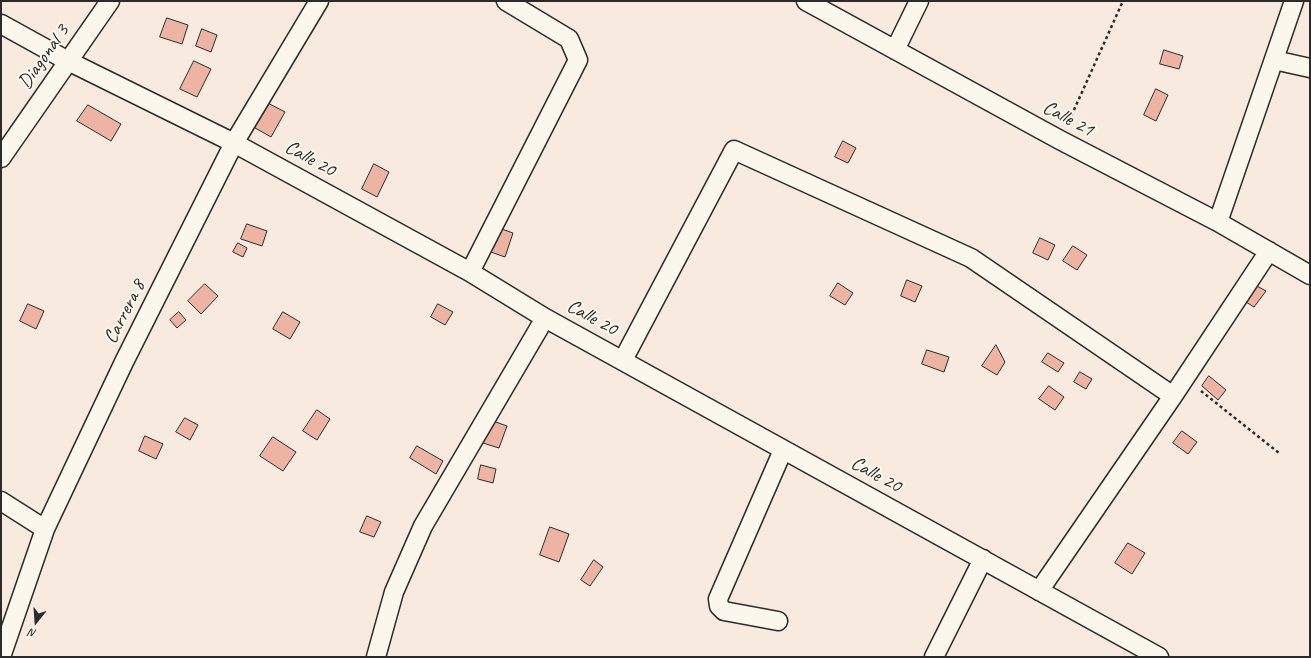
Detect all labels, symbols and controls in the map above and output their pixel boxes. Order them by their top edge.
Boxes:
street label: Diagonal 3 [13,20,75,94]
street label: Calle 21 [1038,96,1098,142]
street label: Calle 20 [280,135,340,183]
street label: Carrera 8 [99,276,151,348]
street label: Calle 20 [562,294,622,342]
street label: Calle 20 [846,451,906,499]
north arrow [16,602,56,642]
text: N [27,626,38,641]

